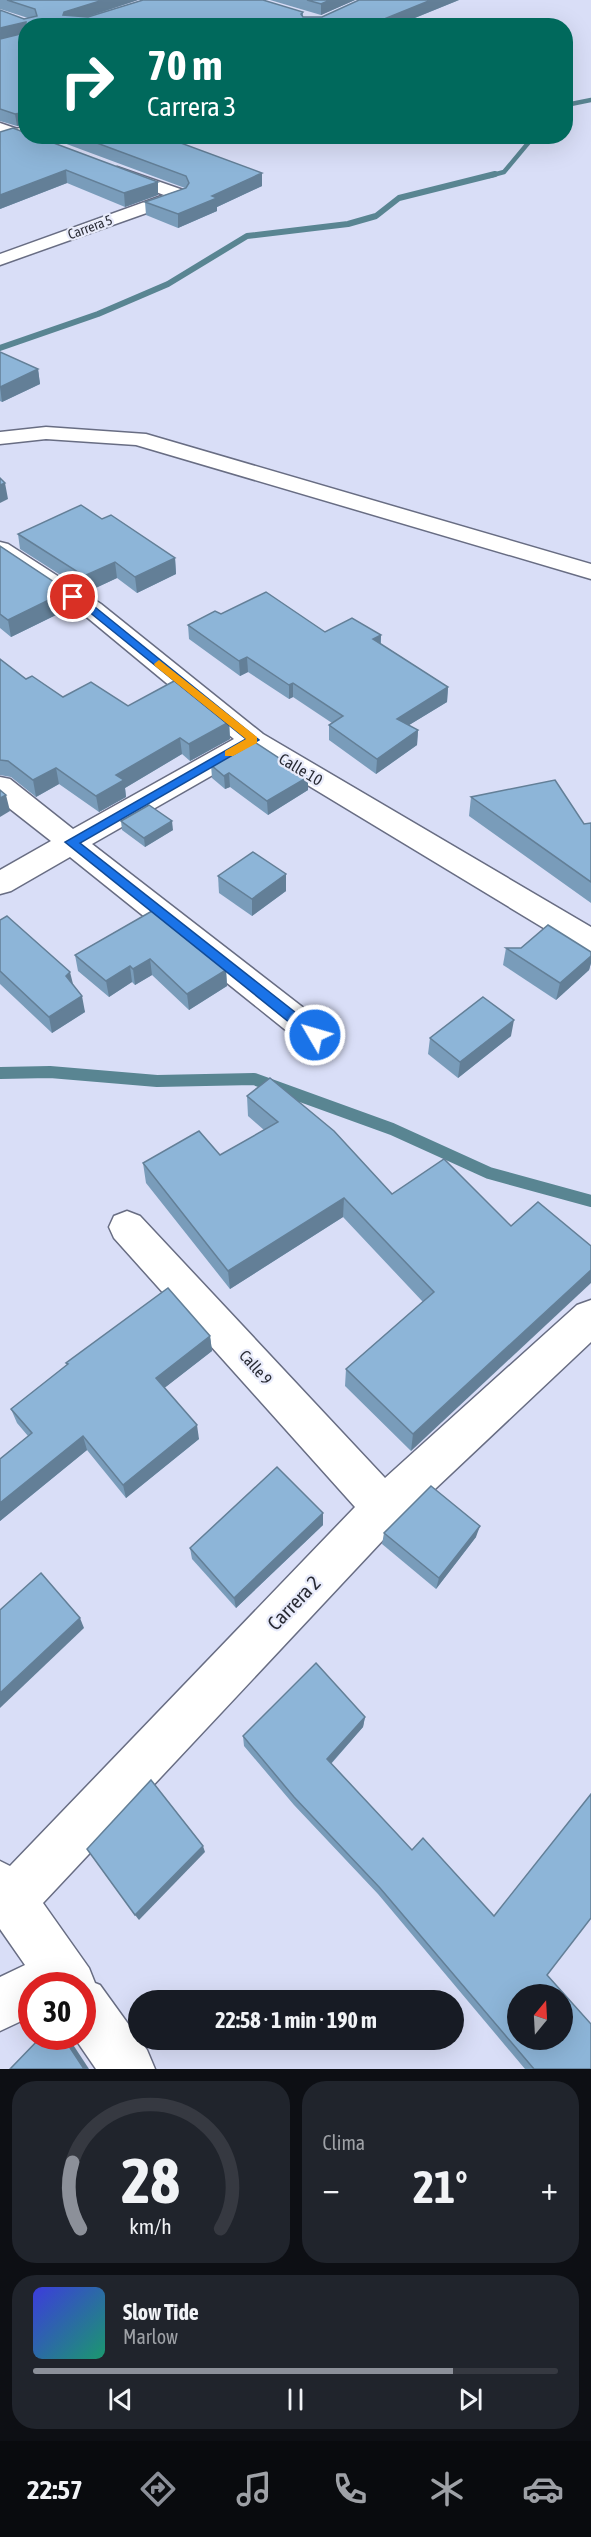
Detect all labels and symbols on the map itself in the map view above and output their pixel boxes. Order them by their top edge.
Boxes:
street label: Carrera 5 [66,212,114,242]
pin [47,571,98,622]
street label: Calle 10 [276,749,326,789]
position arrow [283,1003,347,1067]
street label: Calle 9 [236,1346,276,1388]
street label: Carrera 2 [262,1571,325,1634]
speed limit sign: 30 [18,1972,96,2050]
north arrow [507,1984,573,2050]

